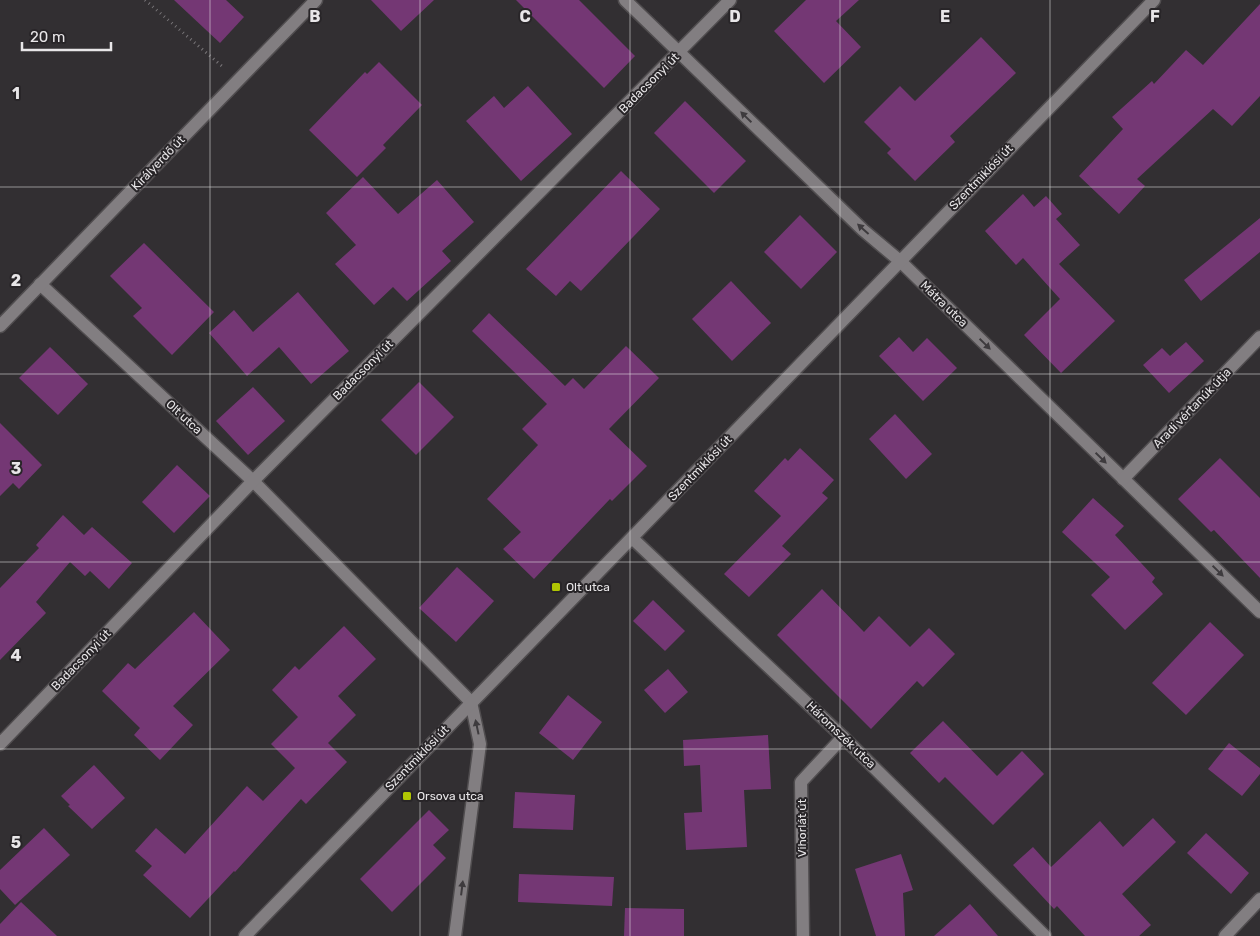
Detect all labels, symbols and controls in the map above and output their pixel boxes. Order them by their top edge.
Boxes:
text: B [309,7,321,26]
text: C [519,7,531,26]
text: D [729,7,741,26]
text: E [940,7,950,26]
text: F [1150,7,1160,26]
scale bar [22,20,111,52]
text: 20 m [30,28,65,46]
street label: Badacsonyi út [616,50,682,116]
text: 1 [12,84,20,103]
one-way arrow [740,111,752,123]
street label: Királyerdő út [128,133,188,193]
street label: Szentmiklósi út [946,141,1016,213]
one-way arrow [858,223,870,235]
text: 2 [11,271,21,290]
street label: Mátra utca [918,278,970,330]
street label: Badacsonyi út [330,337,396,403]
one-way arrow [979,338,991,350]
street label: Aradi vértanúk útja [1150,365,1234,451]
street label: Olt utca [163,397,205,437]
street label: Szentmiklósi út [665,432,735,504]
one-way arrow [1095,452,1107,464]
text: 3 [11,459,21,478]
one-way arrow [1212,565,1224,577]
place label: Olt utca [566,580,610,594]
marker: Olt utca [550,581,562,593]
street label: Badacsonyi út [48,626,114,693]
text: 4 [11,646,22,665]
street label: Háromszék utca [804,699,878,771]
one-way arrow [473,719,481,734]
street label: Szentmiklósi út [382,722,452,794]
place label: Orsova utca [417,789,484,803]
marker: Orsova utca [401,790,413,802]
street label: Vihorlát út [795,798,809,857]
text: 5 [11,833,21,852]
one-way arrow [458,879,466,895]

